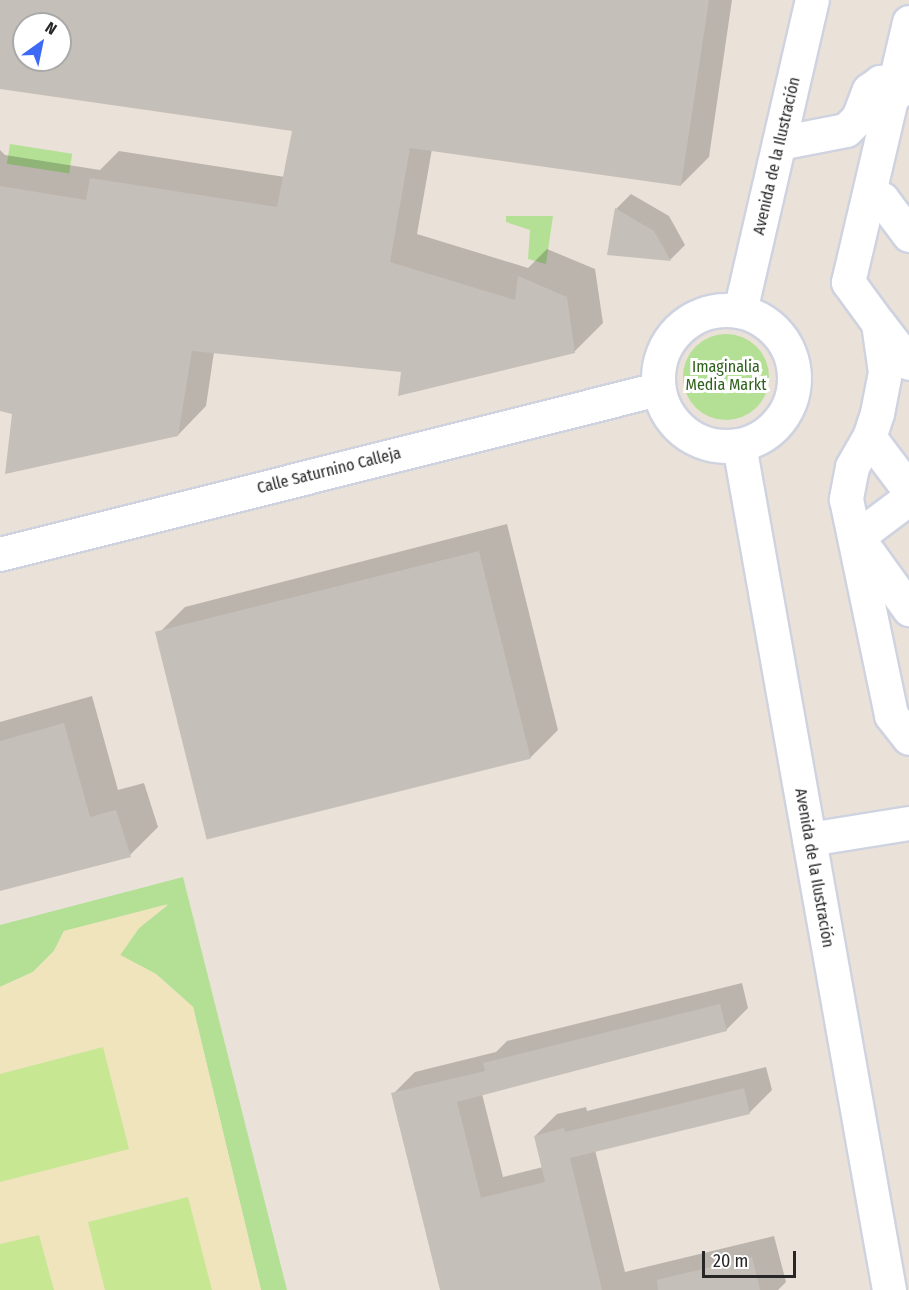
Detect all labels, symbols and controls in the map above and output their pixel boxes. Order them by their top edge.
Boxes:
north arrow [12,12,72,72]
text: N [42,18,60,39]
street label: Avenida de la Ilustración [749,75,805,237]
park label: Imaginalia Media Markt [686,357,766,395]
street label: Calle Saturnino Calleja [255,444,403,498]
street label: Avenida de la Ilustración [791,787,837,949]
scale bar [705,1239,800,1277]
text: 20 m [713,1250,748,1272]

